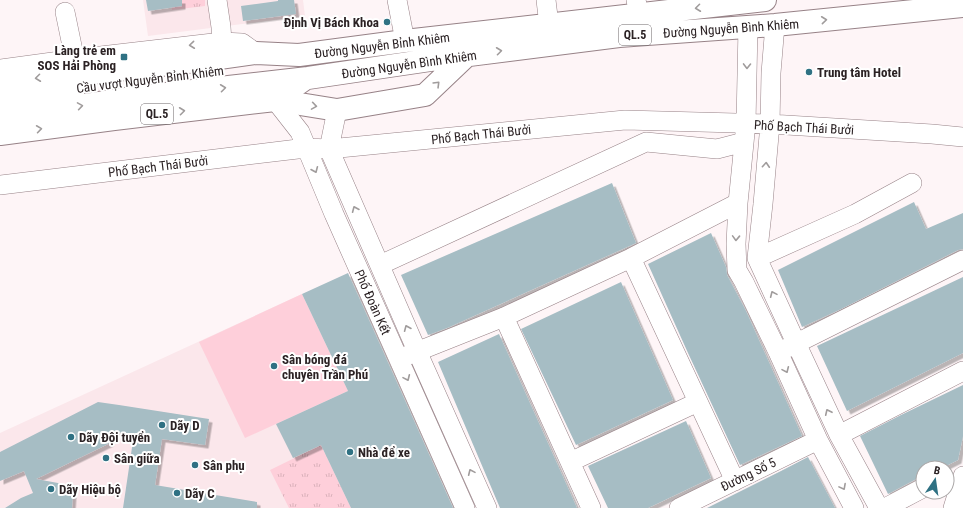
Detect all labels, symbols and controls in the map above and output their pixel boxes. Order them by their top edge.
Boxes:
one-way arrow [695,3,701,12]
place label: Định Vị Bách Khoa [284,15,379,30]
street label: Đường Nguyễn Bình Khiêm [662,16,800,41]
one-way arrow [821,16,827,25]
marker: Định Vị Bách Khoa [382,17,392,27]
road number: QL.5 [619,25,651,45]
street label: Đường Nguyễn Bỉnh Khiêm [313,30,451,61]
one-way arrow [189,40,195,49]
place label: Làng trẻ em SOS Hải Phòng [38,43,116,73]
one-way arrow [496,47,502,56]
street label: Đường Nguyễn Bình Khiêm [340,48,478,81]
marker: Làng trẻ em SOS Hải Phòng [119,52,129,62]
street label: Cầu vượt Nguyễn Bỉnh Khiêm [76,63,225,96]
one-way arrow [743,63,751,69]
place label: Trung tâm Hotel [817,65,901,80]
marker: Trung tâm Hotel [804,67,814,77]
one-way arrow [35,74,41,83]
one-way arrow [432,81,440,88]
one-way arrow [220,83,226,92]
one-way arrow [311,101,317,110]
one-way arrow [77,102,83,111]
road number: QL.5 [141,104,173,124]
one-way arrow [178,107,185,116]
street label: Phố Bạch Thái Bưởi [753,117,854,138]
street label: Phố Bạch Thái Bưởi [430,122,532,147]
one-way arrow [36,125,42,134]
street label: Phố Bạch Thái Bưởi [107,153,209,180]
one-way arrow [762,162,771,168]
one-way arrow [311,166,319,173]
one-way arrow [352,205,360,213]
one-way arrow [732,235,741,241]
street label: Phố Đoàn Kết [352,267,394,337]
one-way arrow [770,290,778,297]
one-way arrow [403,325,411,332]
place label: Sân bóng đá chuyên Trần Phú [282,352,368,382]
marker: Sân bóng đá chuyên Trần Phú [269,361,279,371]
one-way arrow [781,366,789,374]
one-way arrow [403,375,411,382]
one-way arrow [825,408,833,416]
place label: Dãy D [170,418,200,433]
marker: Dãy D [157,420,167,430]
place label: Dãy Đội tuyển [79,430,150,445]
marker: Dãy Đội tuyển [66,432,76,442]
place label: Nhà để xe [358,445,410,460]
marker: Nhà để xe [345,447,355,457]
place label: Sân giữa [114,451,160,466]
marker: Sân giữa [101,453,111,463]
street label: Đường Số 5 [718,455,778,494]
place label: Sân phụ [203,458,245,473]
marker: Sân phụ [190,460,200,470]
north arrow [915,460,955,500]
text: B [933,464,942,478]
one-way arrow [468,469,476,477]
place label: Dãy Hiệu bộ [59,482,121,497]
one-way arrow [838,483,845,491]
marker: Dãy Hiệu bộ [46,484,56,494]
place label: Dãy C [185,486,215,501]
marker: Dãy C [172,488,182,498]

